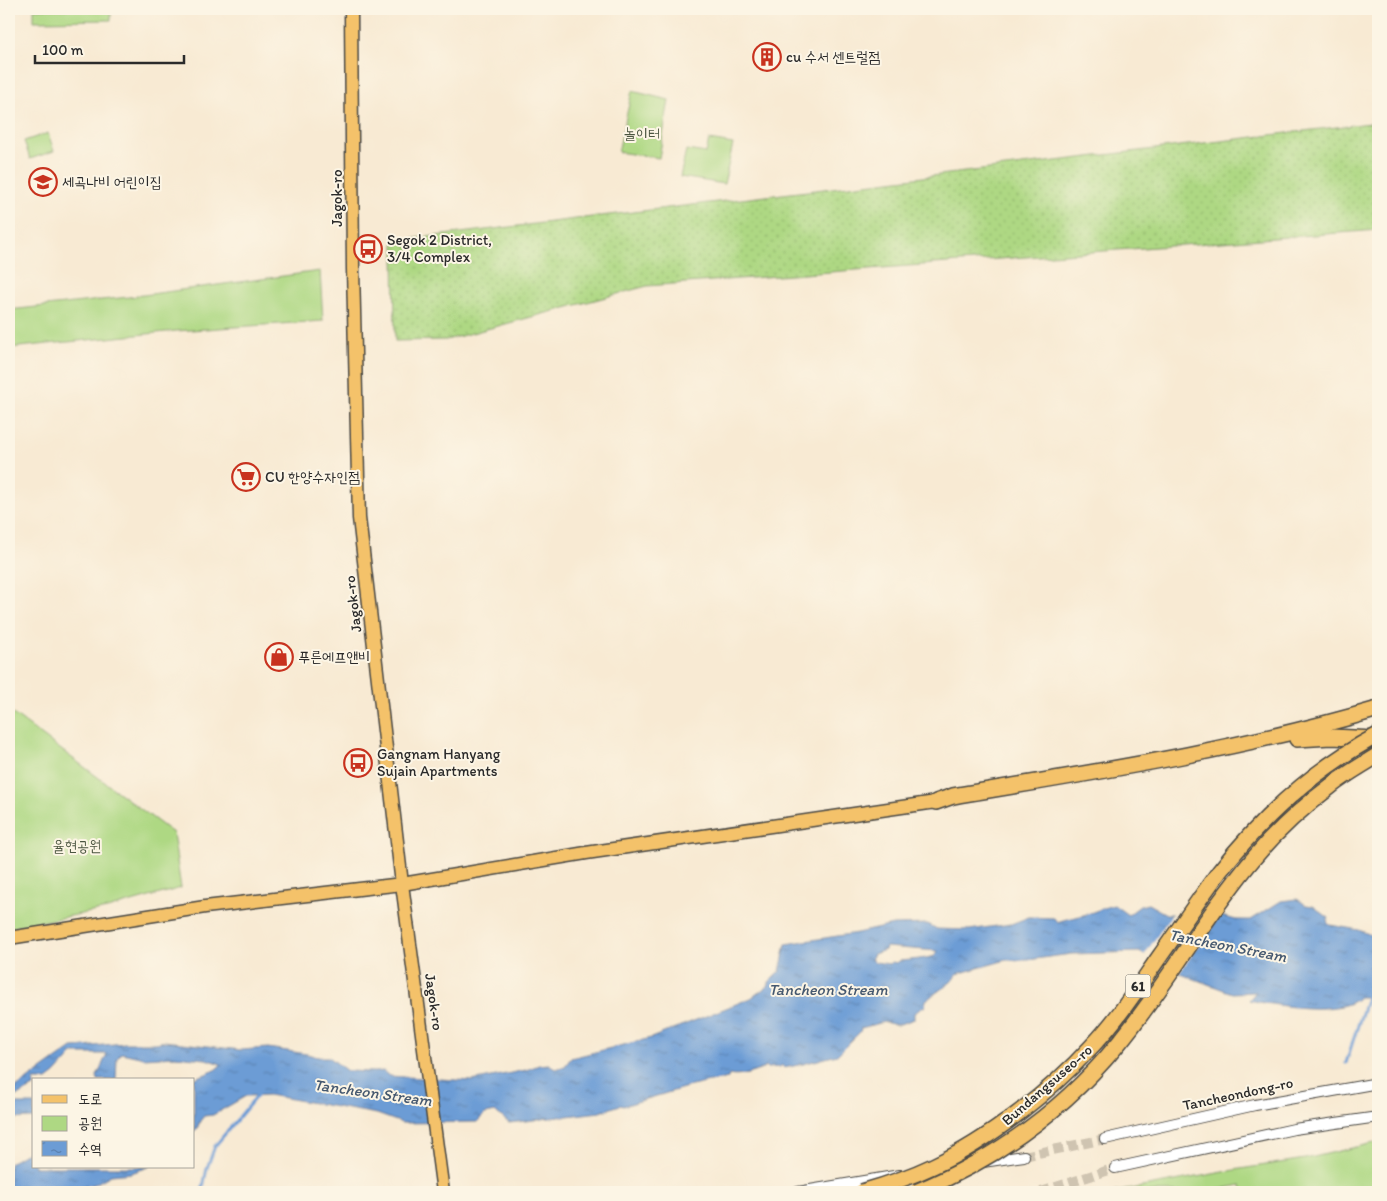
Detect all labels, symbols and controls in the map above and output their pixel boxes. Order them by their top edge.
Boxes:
scale bar [35,32,184,64]
text: 100 m [42,41,84,59]
building icon: cu 수서 센트럴점 [752,42,782,72]
place label: cu 수서 센트럴점 [786,48,881,66]
park label: 놀이터 [624,125,660,143]
school or university icon: 세곡나비 어린이집 [28,167,58,197]
street label: Jagok-ro [328,169,346,227]
place label: 세곡나비 어린이집 [62,173,162,191]
place label: Segok 2 District, 3/4 Complex [387,231,492,266]
bus stop icon: Segok 2 District, 3/4 Complex [353,234,383,264]
supermarket icon: CU 한양수자인점 [231,462,261,492]
place label: CU 한양수자인점 [265,468,360,486]
street label: Jagok-ro [341,574,365,634]
shop icon: 푸른에프앤비 [264,642,294,672]
place label: 푸른에프앤비 [298,648,370,666]
place label: Gangnam Hanyang Sujain Apartments [377,745,501,780]
bus stop icon: Gangnam Hanyang Sujain Apartments [343,748,373,778]
park label: 율현공원 [53,837,101,855]
water label: Tancheon Stream [1168,925,1289,966]
street label: Jagok-ro [421,972,447,1032]
road number: 61 [1126,974,1150,998]
water label: Tancheon Stream [768,980,888,999]
street label: Bundangsuseo-ro [998,1041,1096,1129]
street label: Tancheondong-ro [1181,1074,1295,1114]
water label: Tancheon Stream [313,1075,434,1110]
legend [32,1078,195,1168]
text: 도로 [78,1090,102,1108]
text: 공원 [78,1114,102,1132]
text: 수역 [78,1140,102,1158]

